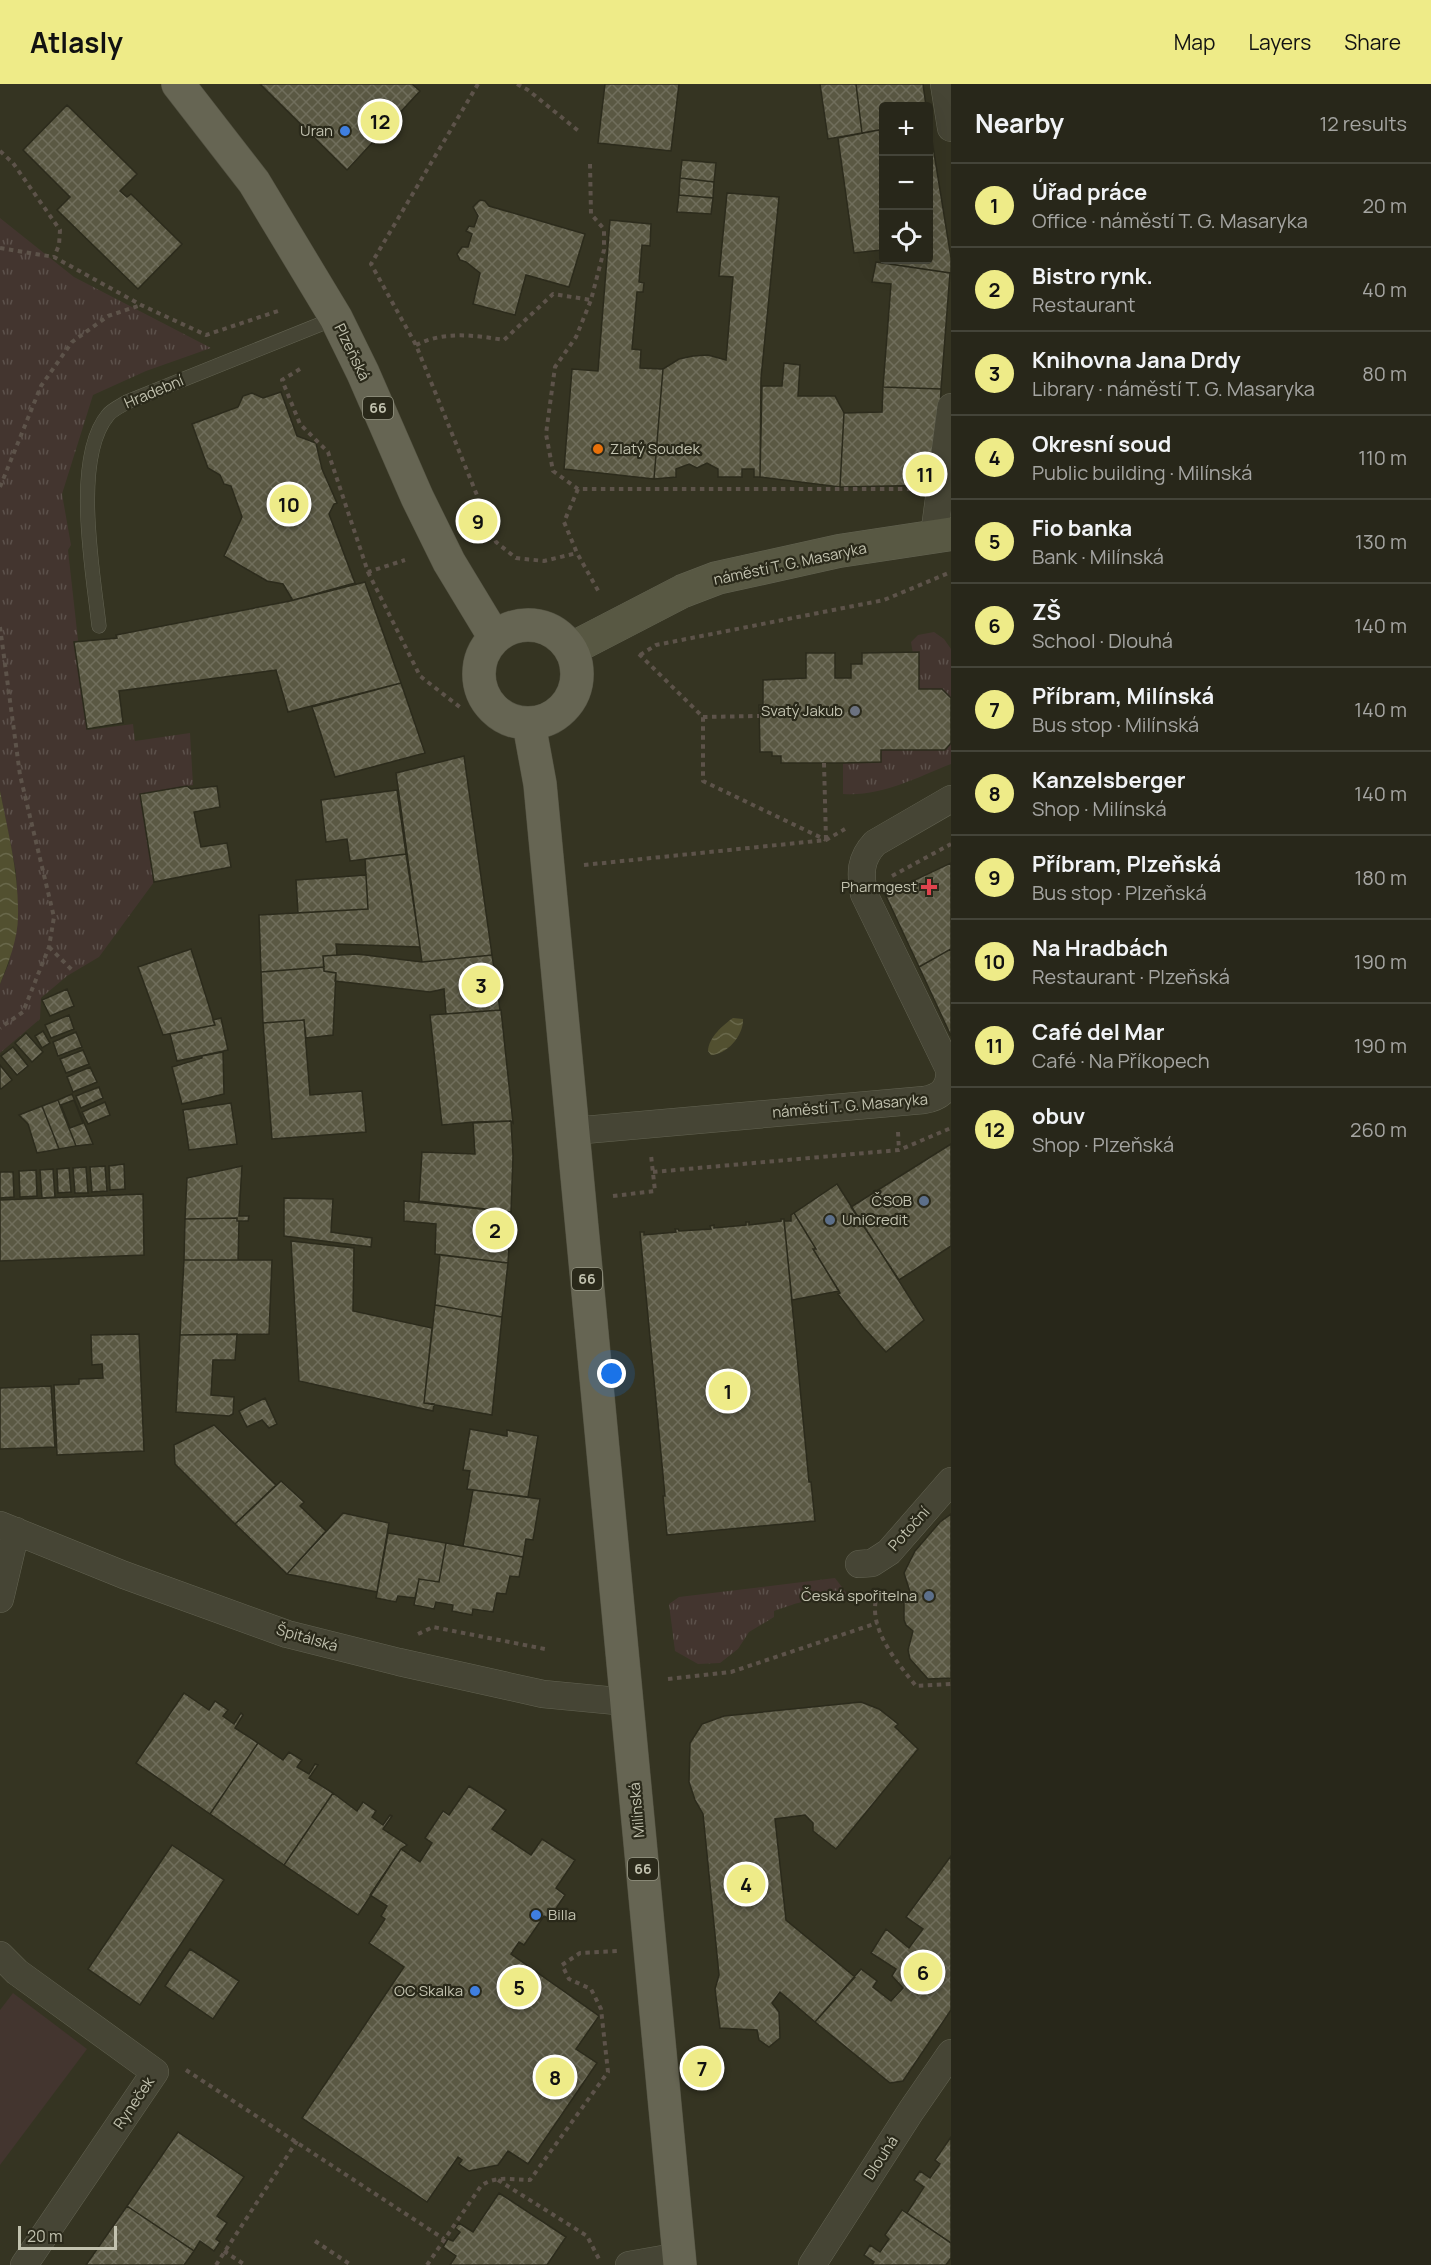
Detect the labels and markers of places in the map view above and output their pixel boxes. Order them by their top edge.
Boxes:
pin: 12 [360,99,400,144]
place label: Uran [300,120,333,141]
marker: Uran [338,124,352,138]
place label: Zlatý Soudek [610,438,700,459]
marker: Zlatý Soudek [591,442,605,456]
pin: 11 [906,452,944,496]
pin: 10 [270,482,308,526]
pin: 9 [458,498,498,544]
place label: Svatý Jakub [761,700,843,721]
marker: Svatý Jakub [848,704,862,718]
place label: Pharmgest [841,876,917,897]
marker: Pharmgest [922,880,936,894]
pin: 3 [462,962,500,1008]
place label: ČSOB [872,1190,912,1211]
marker: ČSOB [917,1194,931,1208]
pin: 2 [476,1208,514,1252]
place label: UniCredit [842,1209,908,1230]
marker: UniCredit [823,1213,837,1227]
pin: 1 [708,1368,748,1414]
place label: Česká spořitelna [801,1585,917,1606]
marker: Česká spořitelna [922,1589,936,1603]
pin: 4 [726,1862,766,1906]
place label: Billa [548,1904,576,1925]
marker: Billa [529,1908,543,1922]
pin: 6 [904,1950,942,1994]
pin: 5 [500,1964,538,2010]
place label: OC Skalka [394,1980,463,2001]
marker: OC Skalka [468,1984,482,1998]
pin: 7 [682,2046,722,2090]
pin: 8 [536,2054,574,2100]

